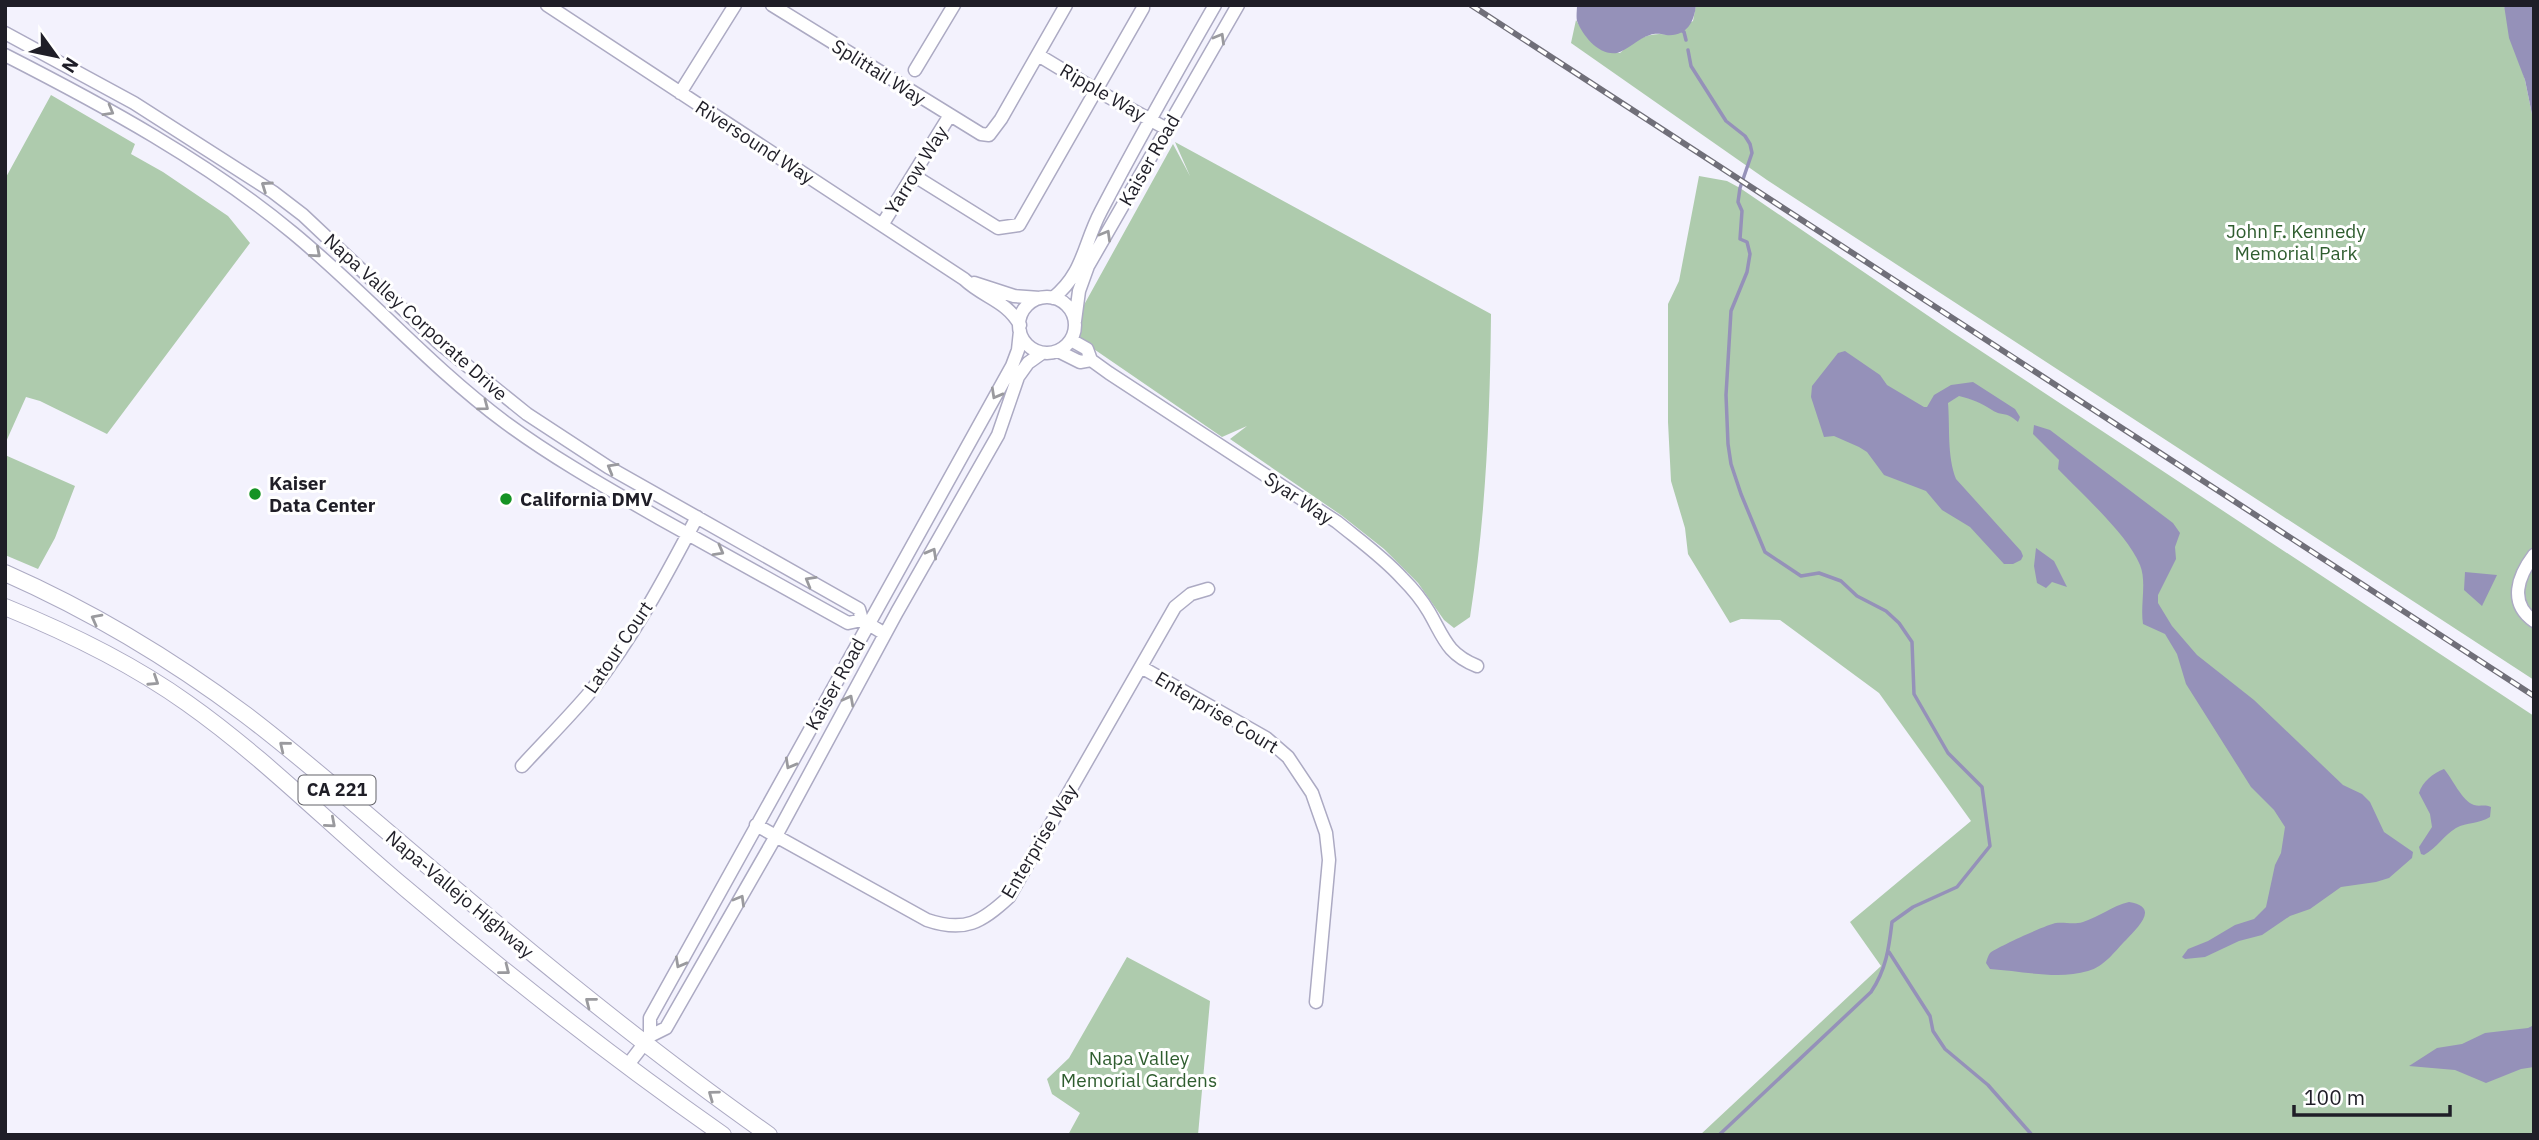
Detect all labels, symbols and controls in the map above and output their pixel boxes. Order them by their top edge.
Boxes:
north arrow [21,21,91,91]
one-way arrow [1211,33,1224,46]
street label: Splittail Way [828,34,931,111]
text: N [56,53,84,78]
street label: Ripple Way [1056,58,1151,126]
street label: Riversound Way [691,95,819,190]
one-way arrow [101,103,114,116]
street label: Kaiser Road [1113,110,1185,210]
street label: Yarrow Way [879,121,953,219]
one-way arrow [261,182,274,194]
park label: John F. Kennedy Memorial Park [2226,219,2366,265]
street label: Napa Valley Corporate Drive [319,228,513,406]
one-way arrow [1098,230,1111,243]
one-way arrow [308,245,321,257]
one-way arrow [991,387,1004,399]
one-way arrow [476,398,489,411]
one-way arrow [606,464,619,477]
street label: Syar Way [1260,466,1339,530]
place label: Kaiser Data Center [269,471,376,517]
marker: Kaiser Data Center [247,486,263,502]
place label: California DMV [520,487,653,511]
marker: California DMV [498,491,514,507]
one-way arrow [711,543,724,556]
one-way arrow [924,548,937,561]
one-way arrow [804,576,817,589]
street label: Latour Court [578,596,658,698]
one-way arrow [91,613,103,627]
street label: Kaiser Road [800,634,870,734]
street label: Enterprise Court [1151,666,1283,758]
one-way arrow [146,672,159,685]
one-way arrow [841,695,854,707]
one-way arrow [279,742,292,754]
one-way arrow [785,757,798,769]
road number: CA 221 [298,776,376,804]
street label: Enterprise Way [995,779,1083,902]
one-way arrow [323,815,336,827]
street label: Napa-Vallejo Highway [381,825,539,963]
one-way arrow [732,894,745,907]
one-way arrow [675,956,688,968]
one-way arrow [497,961,509,974]
one-way arrow [586,997,598,1010]
park label: Napa Valley Memorial Gardens [1061,1046,1217,1092]
scale bar [2294,1074,2450,1118]
text: 100 m [2304,1083,2365,1111]
one-way arrow [708,1091,721,1104]

